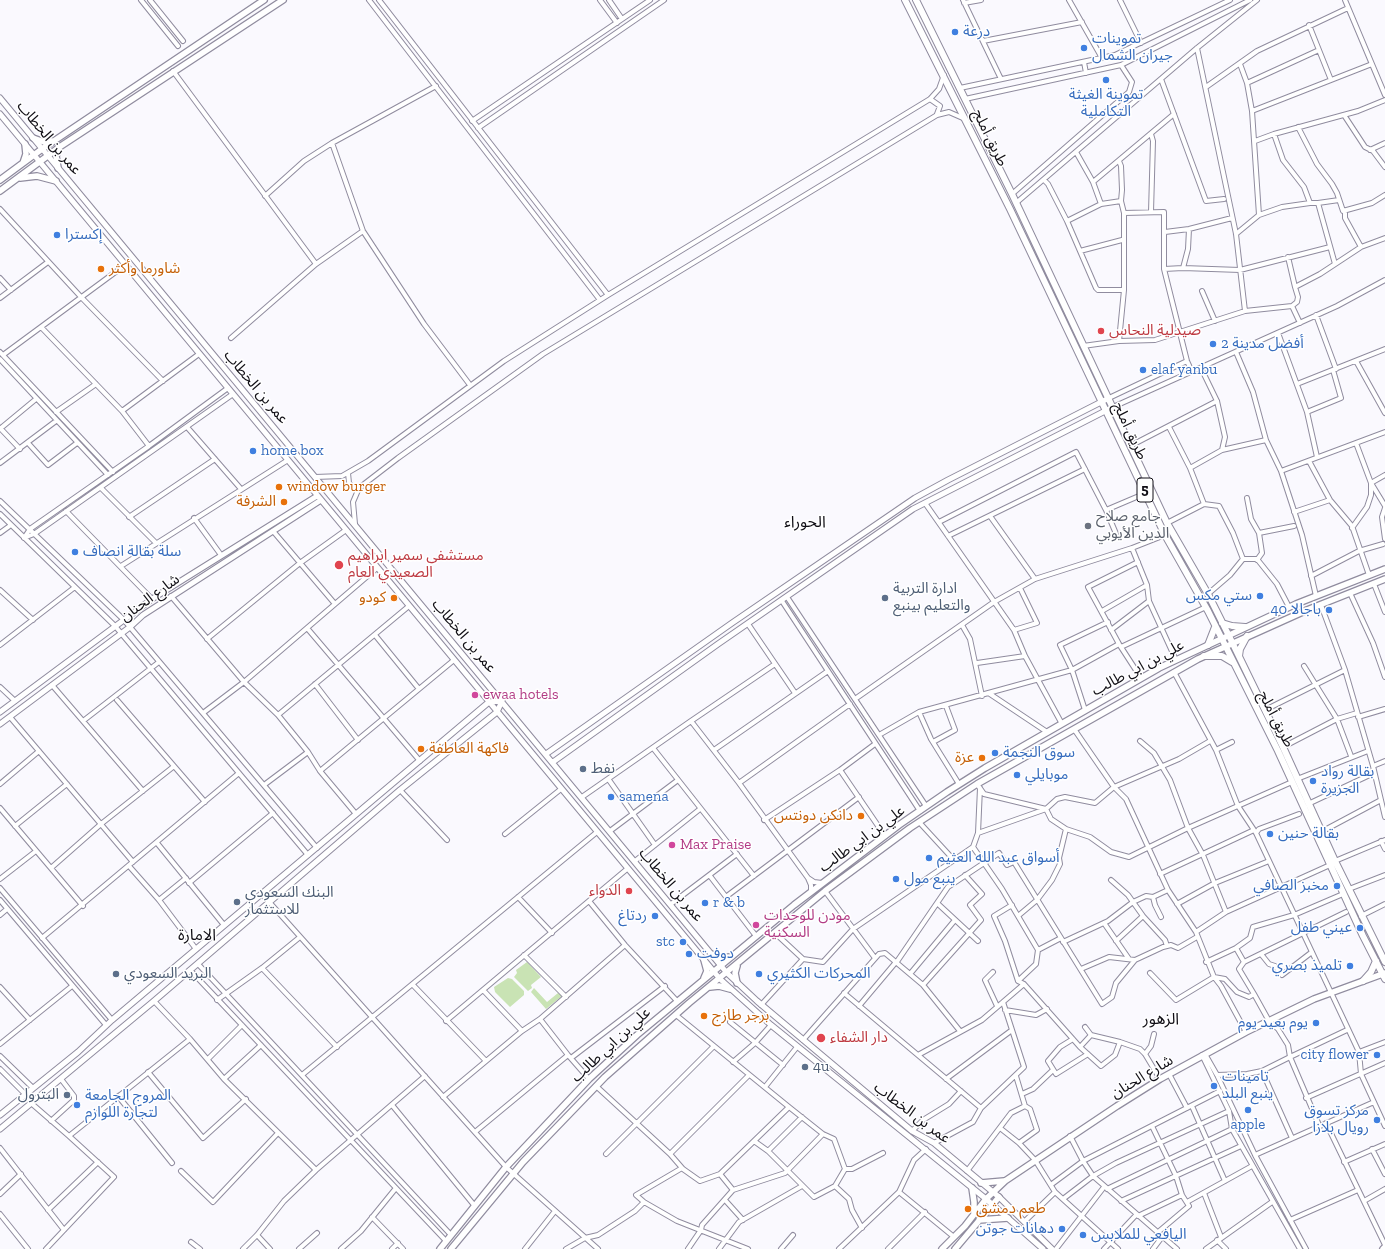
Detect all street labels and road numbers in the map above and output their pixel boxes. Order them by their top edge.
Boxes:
street label: عمر بن الخطاب [13,97,85,179]
street label: طريق أملج [968,107,1012,169]
street label: عمر بن الخطاب [220,346,292,428]
street label: طريق أملج [1109,399,1151,463]
road number: 5 [1137,478,1153,502]
street label: شارع الحنان [117,570,183,626]
street label: عمر بن الخطاب [428,595,500,677]
street label: علي بن ابي طالب [1089,636,1187,700]
street label: طريق أملج [1254,688,1298,750]
street label: علي بن ابي طالب [816,802,908,876]
street label: عمر بن الخطاب [635,844,707,926]
street label: علي بن ابي طالب [568,1004,654,1086]
street label: شارع الحنان [1108,1051,1176,1103]
street label: عمر بن الخطاب [870,1078,954,1148]

